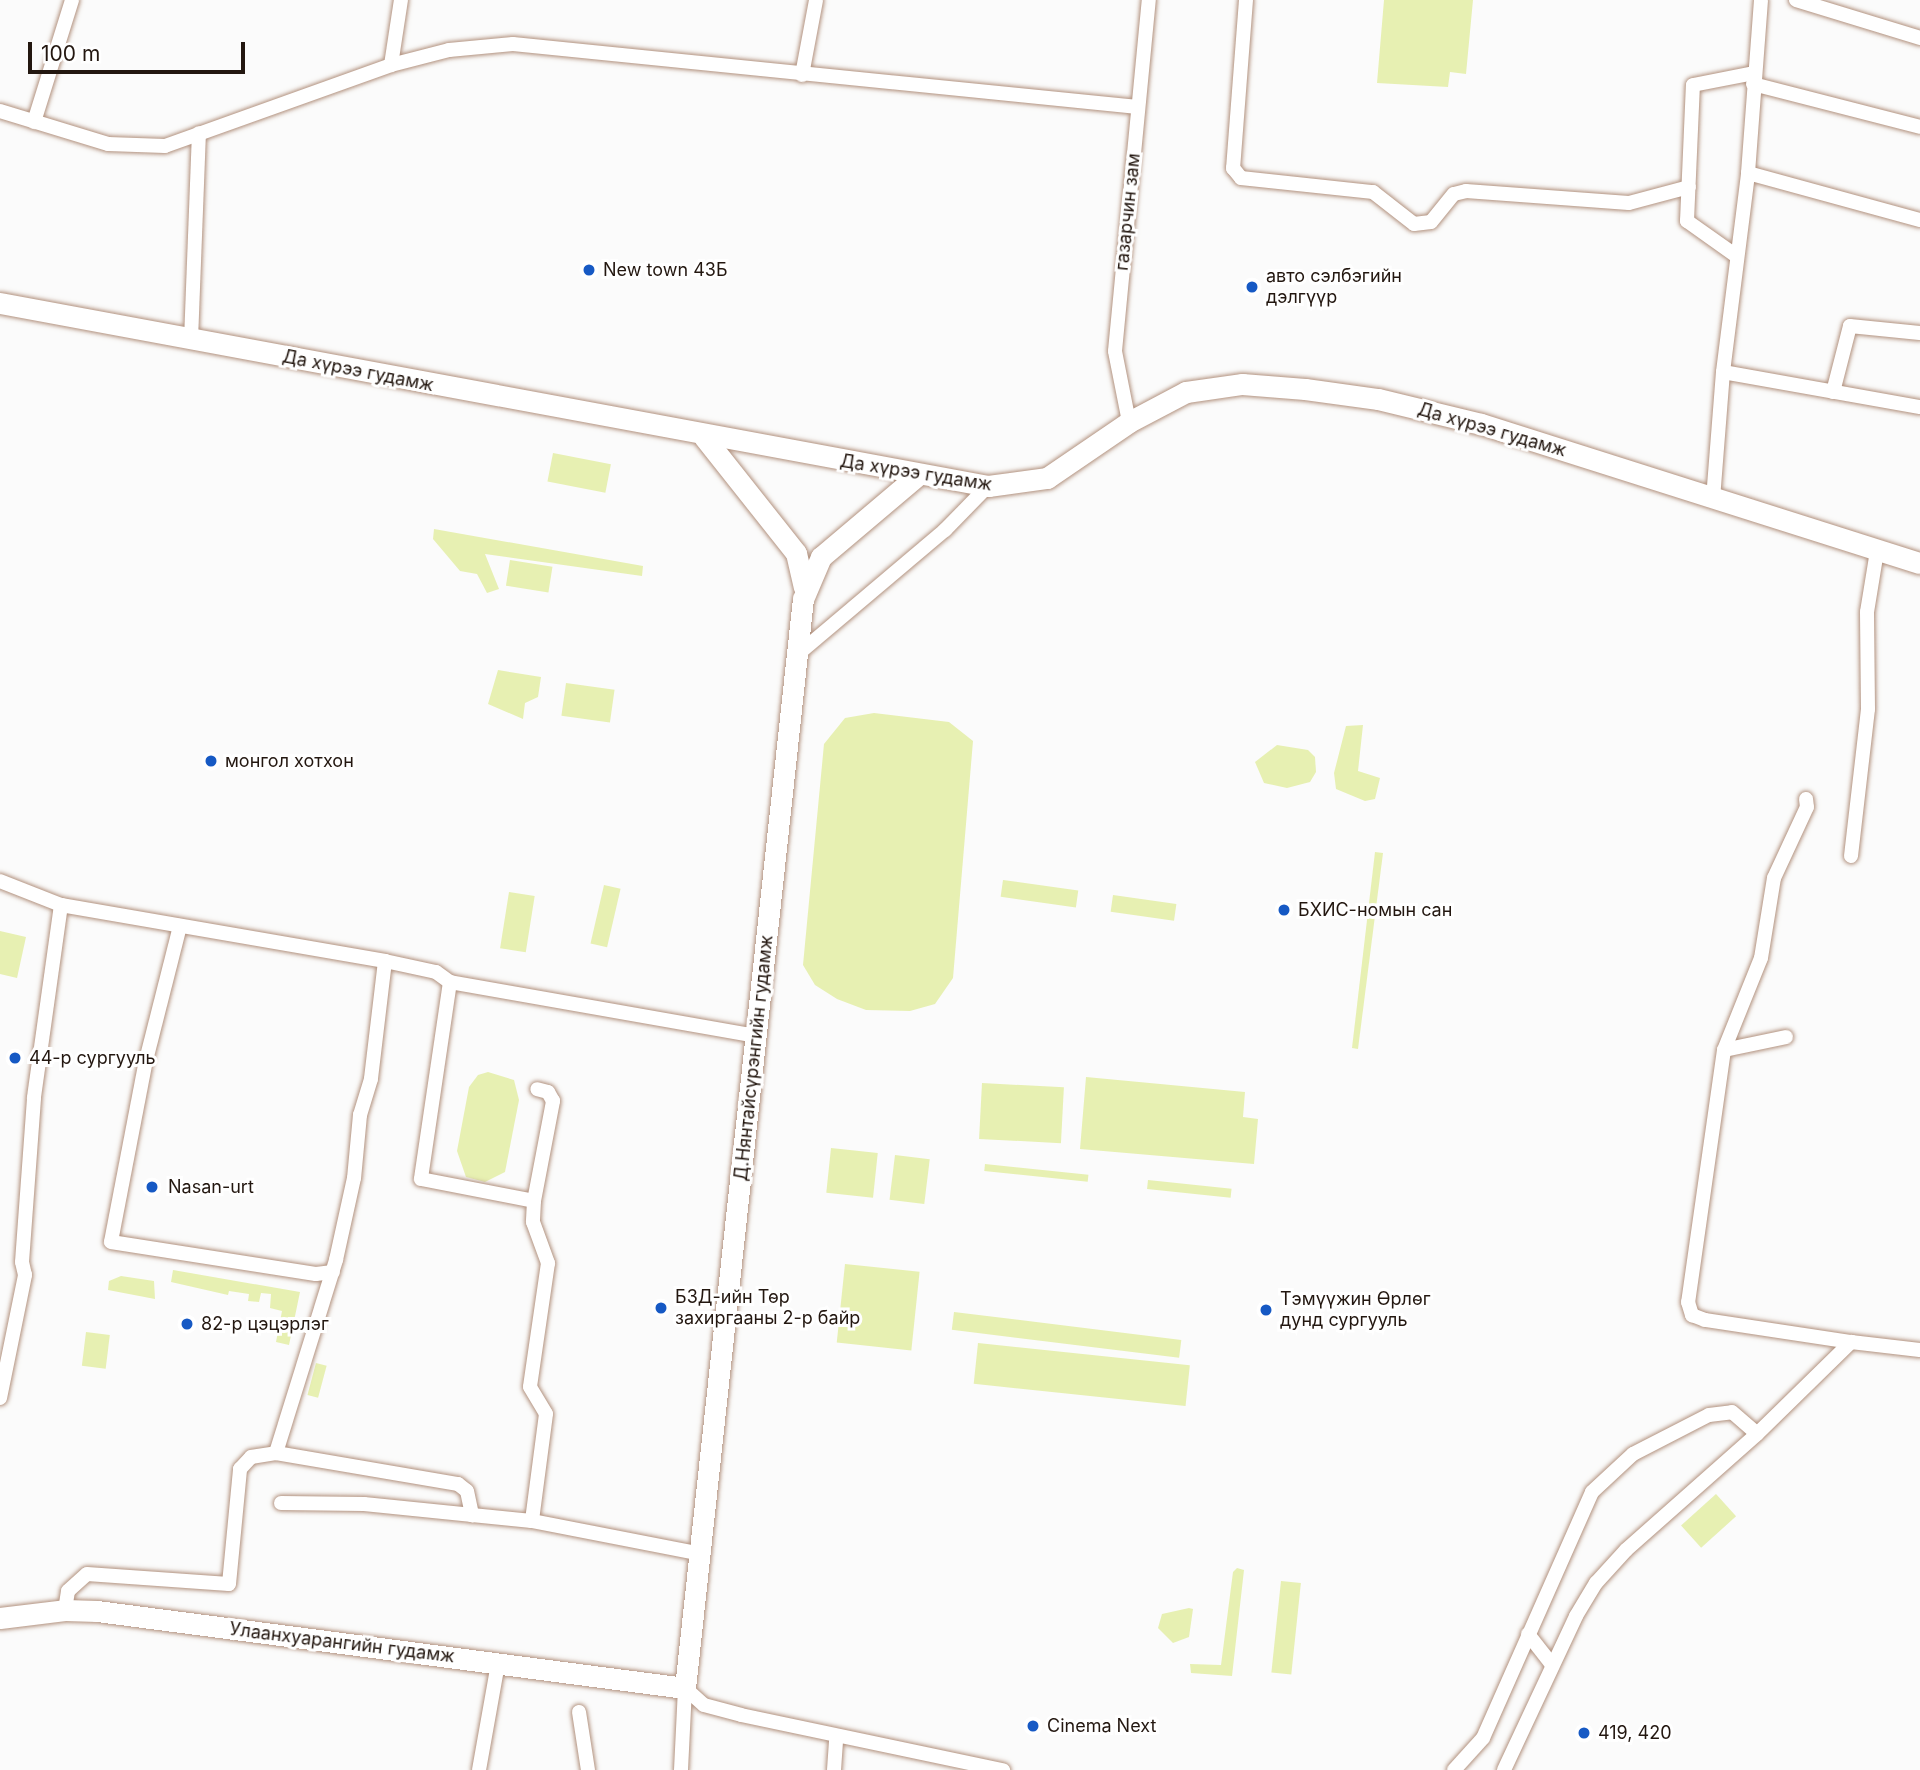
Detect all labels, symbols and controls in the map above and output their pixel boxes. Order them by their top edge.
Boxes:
scale bar [32,28,248,72]
text: 100 m [41,41,100,66]
street label: газарчин зам [1111,152,1145,272]
place label: New town 43Б [603,259,728,281]
marker: New town 43Б [581,262,597,278]
place label: авто сэлбэгийн дэлгүүр [1266,266,1402,308]
marker: авто сэлбэгийн дэлгүүр [1244,279,1260,295]
street label: Да хүрээ гудамж [281,346,435,396]
street label: Да хүрээ гудамж [1415,398,1569,462]
street label: Да хүрээ гудамж [838,450,994,496]
place label: монгол хотхон [225,750,354,772]
marker: монгол хотхон [203,753,219,769]
place label: БХИС-номын сан [1298,899,1452,921]
marker: БХИС-номын сан [1276,902,1292,918]
street label: Д.Нянтайсүрэнгийн гудамж [730,934,778,1182]
place label: 44-р сургууль [29,1047,156,1069]
marker: 44-р сургууль [7,1050,23,1066]
place label: Nasan-urt [168,1176,254,1198]
marker: Nasan-urt [142,1177,162,1197]
place label: БЗД-ийн Төр захиргааны 2-р байр [675,1287,860,1330]
place label: Тэмүүжин Өрлөг дунд сургууль [1280,1289,1431,1332]
marker: БЗД-ийн Төр захиргааны 2-р байр [653,1300,669,1316]
marker: Тэмүүжин Өрлөг дунд сургууль [1258,1302,1274,1318]
place label: 82-р цэцэрлэг [201,1313,329,1335]
marker: 82-р цэцэрлэг [179,1316,195,1332]
street label: Улаанхуарангийн гудамж [228,1618,456,1668]
place label: Cinema Next [1047,1715,1156,1737]
marker: Cinema Next [1025,1718,1041,1734]
place label: 419, 420 [1598,1722,1672,1744]
marker: 419, 420 [1576,1725,1592,1741]

